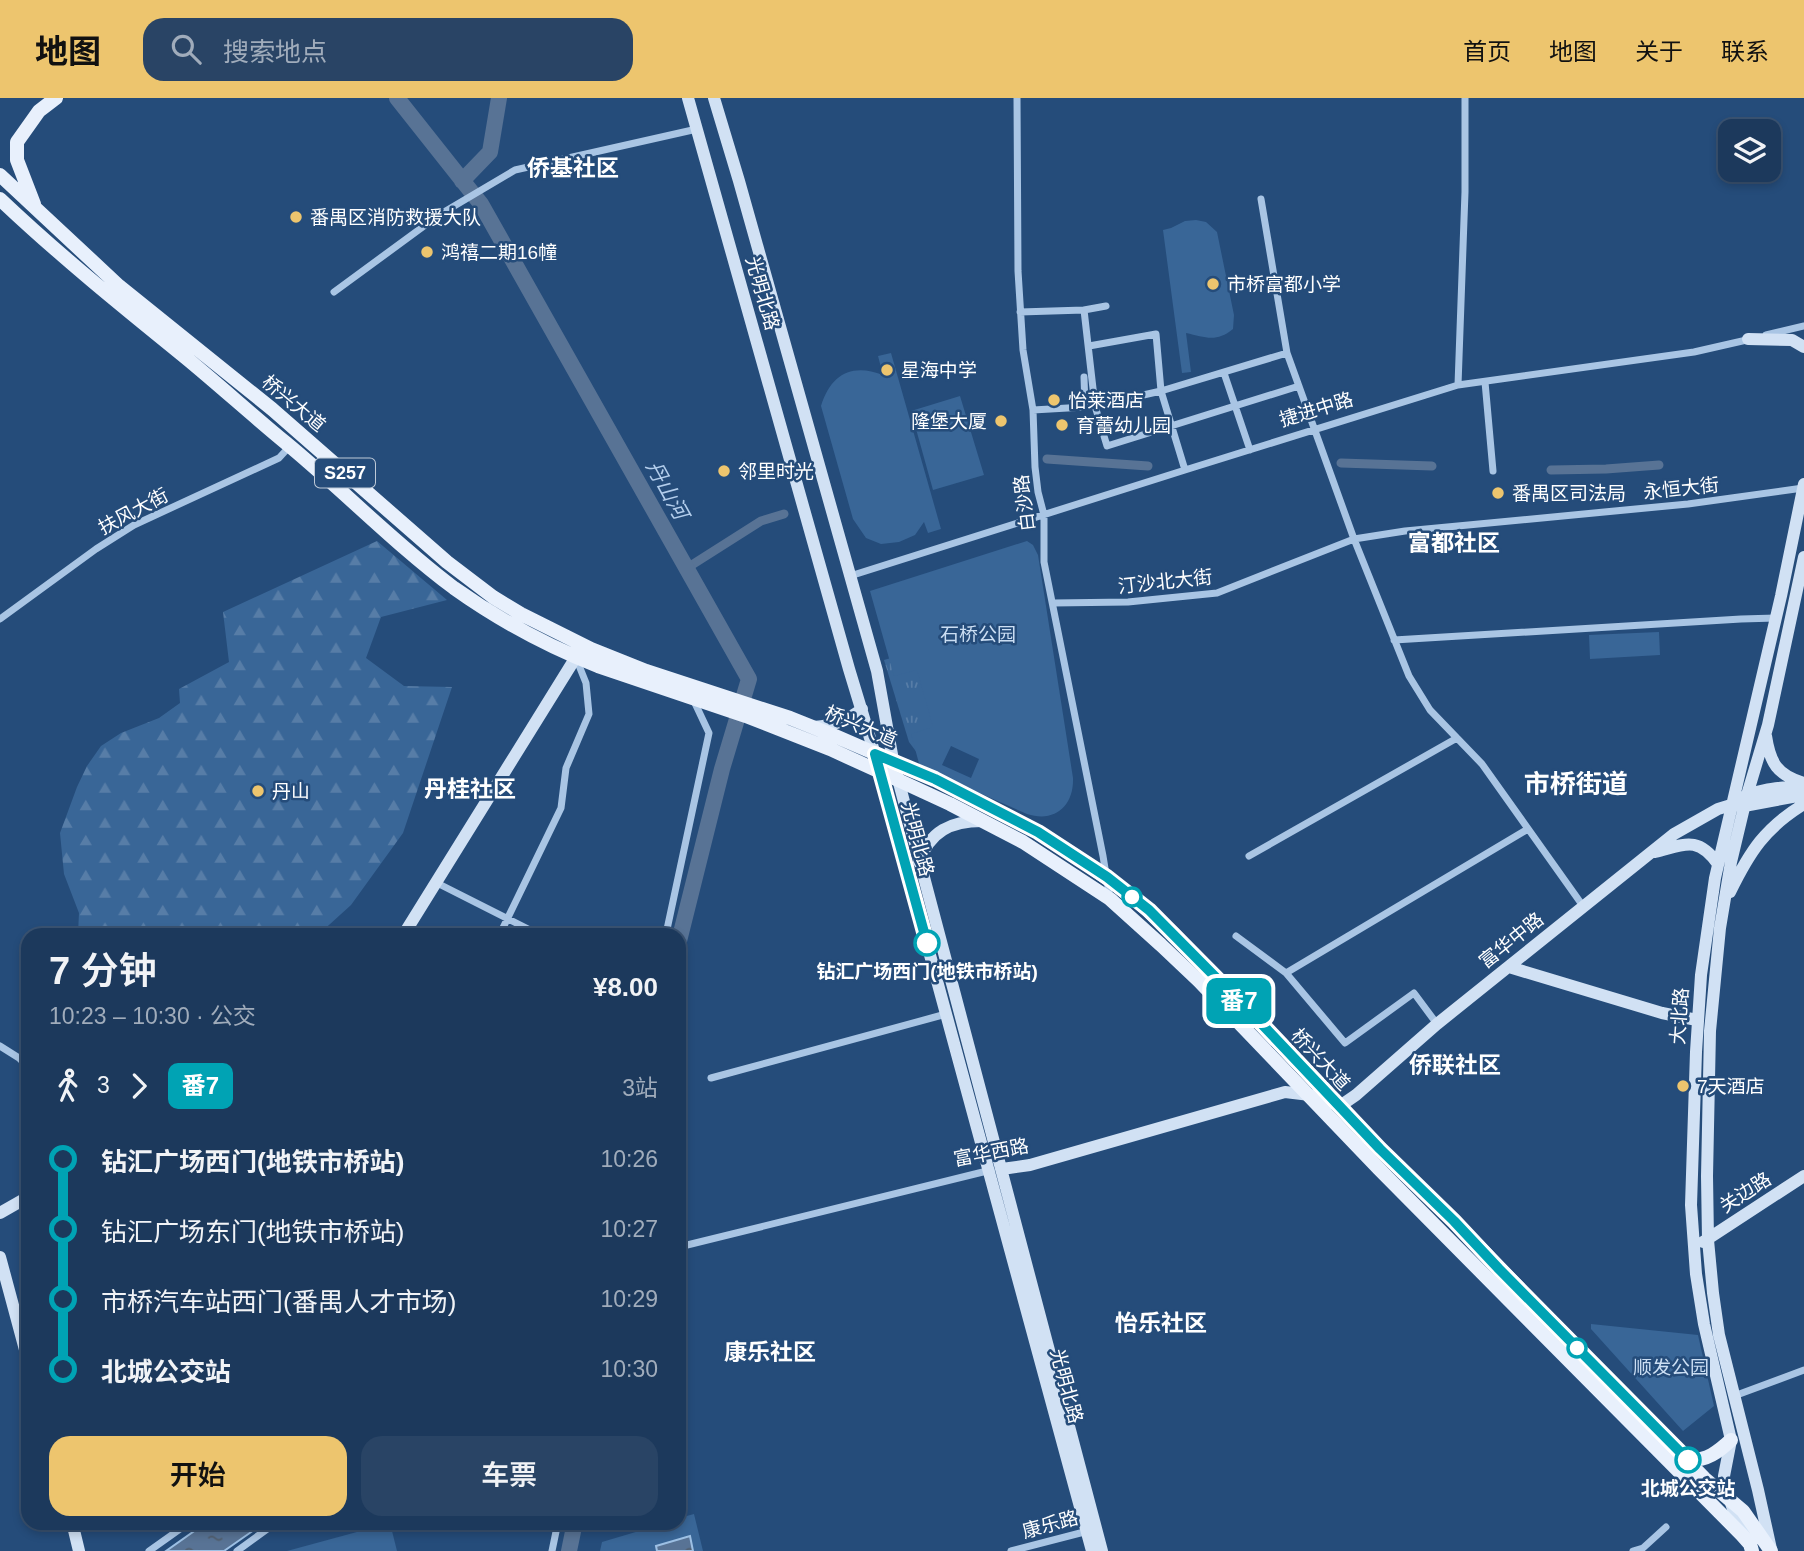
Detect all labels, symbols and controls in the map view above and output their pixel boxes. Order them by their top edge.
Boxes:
search box [143,18,633,81]
icon: search [167,30,205,68]
text: 地图 [35,33,101,70]
text: 搜索地点 [223,37,327,67]
text: 首页 [1463,38,1511,65]
text: 地图 [1549,38,1597,65]
text: 关于 [1635,38,1683,65]
text: 联系 [1721,38,1769,65]
map controls [1718,119,1781,182]
button: layers [1718,119,1781,182]
district label: 侨基社区 [527,155,619,181]
place label: 番禺区消防救援大队 [310,207,481,228]
marker: 番禺区消防救援大队 [288,209,304,225]
place label: 鸿禧二期16幢 [441,242,557,263]
marker: 鸿禧二期16幢 [419,244,435,260]
street label: 光明北路 [742,254,783,333]
place label: 市桥富都小学 [1227,274,1341,295]
marker: 市桥富都小学 [1205,276,1221,292]
place label: 星海中学 [901,360,977,381]
marker: 星海中学 [879,362,895,378]
street label: 桥兴大道 [258,371,330,436]
street label: 捷进中路 [1277,388,1356,431]
place label: 怡莱酒店 [1068,390,1144,411]
marker: 怡莱酒店 [1046,392,1062,408]
place label: 隆堡大厦 [911,411,987,432]
marker: 隆堡大厦 [993,413,1009,429]
place label: 育蕾幼儿园 [1076,415,1171,436]
marker: 育蕾幼儿园 [1054,417,1070,433]
water label: 丹山河 [642,457,695,526]
road number: S257 [315,458,375,488]
place label: 邻里时光 [738,461,814,482]
marker: 邻里时光 [716,463,732,479]
street label: 白沙路 [1011,473,1038,533]
street label: 永恒大街 [1642,474,1720,503]
place label: 番禺区司法局 [1512,483,1626,504]
street label: 扶风大街 [95,484,172,539]
marker: 番禺区司法局 [1490,485,1506,501]
district label: 富都社区 [1408,530,1500,556]
street label: 汀沙北大街 [1117,566,1213,597]
park label: 石桥公园 [940,624,1016,645]
street label: 桥兴大道 [822,702,900,751]
district label: 市桥街道 [1524,769,1628,799]
district label: 丹桂社区 [424,776,516,802]
place label: 丹山 [272,781,310,802]
marker: 丹山 [250,783,266,799]
street label: 光明北路 [898,800,937,879]
unlabelled marker [1122,887,1142,907]
street label: 富华中路 [1475,908,1547,972]
marker: 钻汇广场西门(地铁市桥站) [914,930,940,956]
text: 7 分钟 [49,950,157,992]
place label: 钻汇广场西门(地铁市桥站) [816,961,1038,982]
text: ¥8.00 [593,972,658,1002]
line badge: 番7 [1208,978,1270,1024]
text: 番7 [1220,987,1258,1014]
street label: 大北路 [1667,987,1692,1045]
text: 10:23 – 10:30 · 公交 [49,1003,256,1029]
street label: 桥兴大道 [1287,1024,1354,1094]
district label: 侨联社区 [1409,1052,1501,1078]
icon: walk [49,1067,87,1105]
icon: forward [120,1067,158,1105]
text: 3 [97,1072,110,1098]
text: 番7 [182,1072,219,1099]
text: 3站 [622,1075,658,1101]
place label: 7天酒店 [1697,1076,1765,1097]
marker: 7天酒店 [1675,1078,1691,1094]
street label: 富华西路 [952,1135,1030,1170]
text: 10:26 [600,1146,658,1172]
text: 钻汇广场西门(地铁市桥站) [101,1147,404,1177]
street label: 关边路 [1716,1168,1775,1217]
text: 10:27 [600,1216,658,1242]
text: 钻汇广场东门(地铁市桥站) [101,1217,404,1247]
text: 10:29 [600,1286,658,1312]
text: 市桥汽车站西门(番禺人才市场) [101,1287,456,1317]
district label: 怡乐社区 [1115,1310,1207,1336]
unlabelled marker [1567,1338,1587,1358]
district label: 康乐社区 [724,1339,816,1365]
street label: 光明北路 [1047,1347,1086,1426]
text: 10:30 [600,1356,658,1382]
text: 北城公交站 [101,1357,231,1387]
park label: 顺发公园 [1633,1357,1709,1378]
button: 开始 [49,1436,347,1516]
button: 车票 [361,1436,658,1516]
marker: 北城公交站 [1675,1447,1701,1473]
place label: 北城公交站 [1640,1478,1736,1499]
street label: 康乐路 [1020,1507,1080,1542]

